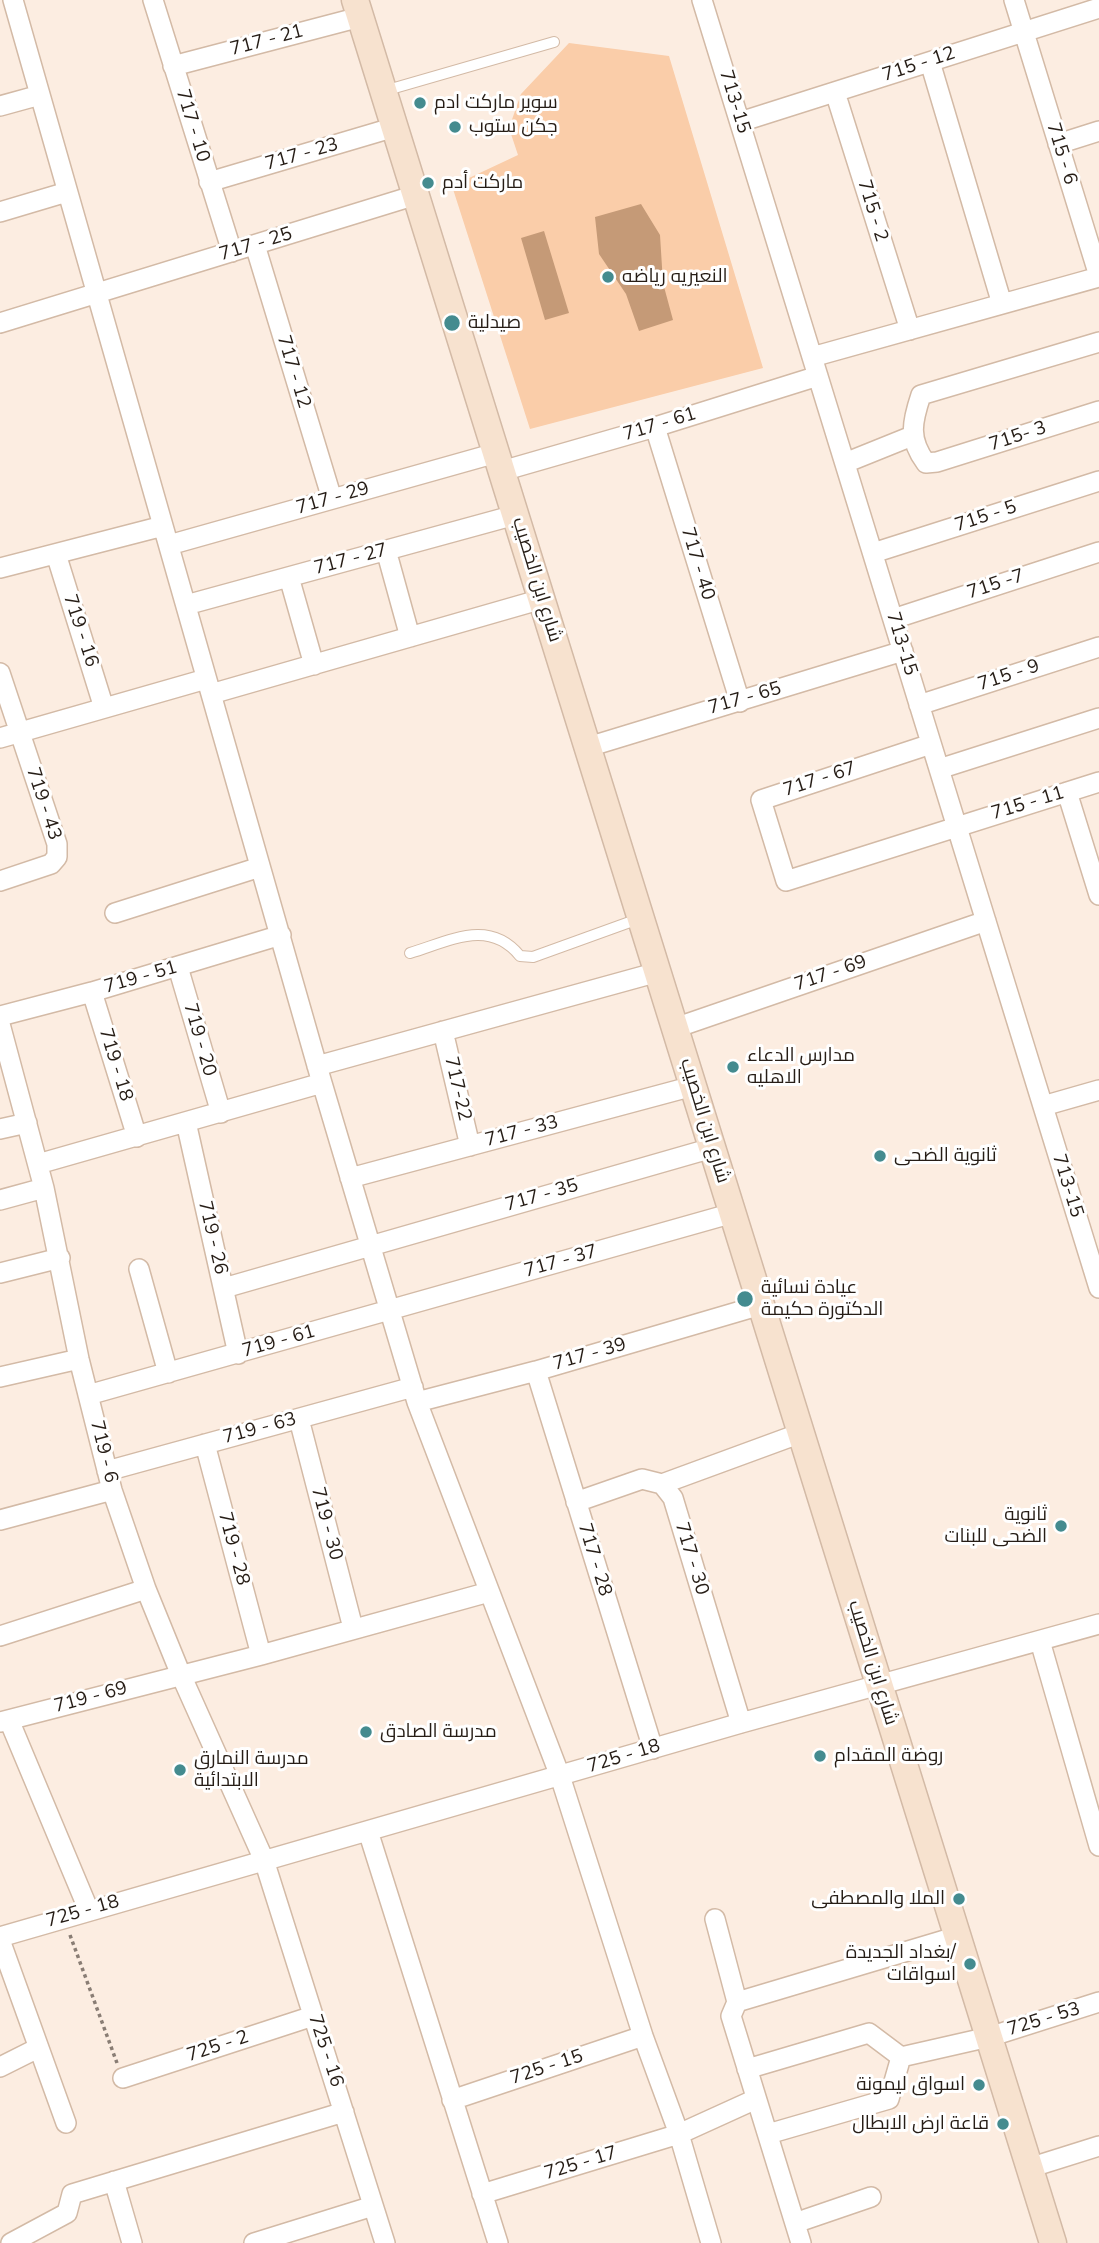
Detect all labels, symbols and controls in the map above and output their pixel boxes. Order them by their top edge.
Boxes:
street label: 717 - 21 [228,20,306,62]
street label: 715 - 12 [880,43,958,87]
street label: 713-15 [714,68,754,136]
street label: 717 - 10 [170,87,214,165]
place label: سوير ماركت ادم [434,92,558,114]
marker: سوير ماركت ادم [412,95,428,111]
place label: جكن ستوب [469,116,558,138]
marker: جكن ستوب [447,119,463,135]
street label: 715 - 6 [1041,120,1081,188]
street label: 717 - 23 [263,134,341,176]
place label: ماركت أدم [442,172,523,194]
marker: ماركت أدم [420,175,436,191]
street label: 715 - 2 [852,177,892,245]
street label: 717 - 25 [217,223,295,267]
place label: النعيريه رياضه [622,266,728,288]
marker: النعيريه رياضه [600,269,616,285]
place label: صيدلية [468,312,521,334]
marker: صيدلية [442,313,462,333]
street label: 717 - 12 [271,333,315,411]
street label: 717 - 61 [621,403,699,447]
street label: 715- 3 [987,417,1049,457]
street label: 717 - 29 [294,478,372,520]
street label: 715 - 5 [952,496,1020,538]
street label: شارع ابن الخصيب [506,515,566,645]
street label: 717 - 40 [675,525,719,603]
street label: 717 - 27 [312,539,390,581]
street label: 715 -7 [965,565,1027,605]
street label: 719 - 16 [58,592,102,670]
street label: 713-15 [881,610,921,678]
street label: 715 - 9 [975,655,1043,697]
street label: 717 - 65 [706,678,784,720]
street label: 717 - 67 [781,758,859,802]
street label: 719 - 43 [21,765,65,843]
street label: 715 - 11 [989,782,1067,826]
street label: 717 - 69 [792,951,870,997]
street label: 719 - 51 [102,957,180,999]
street label: 719 - 20 [178,1001,220,1079]
street label: 719 - 18 [93,1026,137,1104]
place label: مدارس الدعاء الاهليه [747,1045,855,1089]
street label: 717-22 [439,1055,475,1123]
street label: شارع ابن الخصيب [674,1056,734,1186]
marker: مدارس الدعاء الاهليه [725,1059,741,1075]
street label: 717 - 33 [483,1111,561,1153]
place label: ثانوية الضحى [894,1145,996,1167]
marker: ثانوية الضحى [872,1148,888,1164]
street label: 713-15 [1047,1152,1087,1220]
street label: 717 - 35 [503,1175,581,1217]
street label: 719 - 26 [192,1199,232,1277]
street label: 717 - 37 [522,1241,600,1283]
place label: عيادة نسائية الدكتورة حكيمة [761,1277,883,1321]
marker: عيادة نسائية الدكتورة حكيمة [735,1289,755,1309]
street label: 719 - 61 [240,1321,318,1363]
street label: 717 - 39 [551,1334,629,1376]
street label: 719 - 63 [221,1408,299,1450]
street label: 719 - 6 [84,1418,122,1486]
street label: 719 - 30 [305,1485,347,1563]
place label: ثانوية الضحى للبنات [944,1504,1047,1548]
street label: 719 - 28 [212,1510,254,1588]
marker: ثانوية الضحى للبنات [1053,1518,1069,1534]
street label: 717 - 30 [669,1520,713,1598]
street label: 717 - 28 [572,1521,616,1599]
street label: شارع ابن الخصيب [842,1598,902,1728]
street label: 719 - 69 [52,1677,130,1719]
place label: مدرسة الصادق [380,1721,497,1743]
marker: مدرسة الصادق [358,1724,374,1740]
street label: 725 - 18 [585,1735,663,1779]
place label: روضة المقدام [834,1745,943,1767]
place label: مدرسة النمارق الابتدائية [194,1748,309,1792]
marker: روضة المقدام [812,1748,828,1764]
marker: مدرسة النمارق الابتدائية [172,1762,188,1778]
place label: الملا والمصطفى [811,1888,945,1910]
street label: 725 - 18 [44,1891,122,1933]
marker: الملا والمصطفى [951,1891,967,1907]
place label: بغداد الجديدة/ اسواقات [846,1942,956,1986]
marker: بغداد الجديدة/ اسواقات [962,1956,978,1972]
street label: 725 - 53 [1005,1998,1083,2042]
street label: 725 - 16 [303,2012,347,2090]
street label: 725 - 2 [184,2026,252,2068]
street label: 725 - 15 [508,2046,586,2090]
place label: اسواق ليمونة [856,2074,965,2096]
marker: اسواق ليمونة [971,2077,987,2093]
place label: قاعة ارض الابطال [852,2113,989,2135]
marker: قاعة ارض الابطال [995,2116,1011,2132]
street label: 725 - 17 [542,2142,620,2186]

